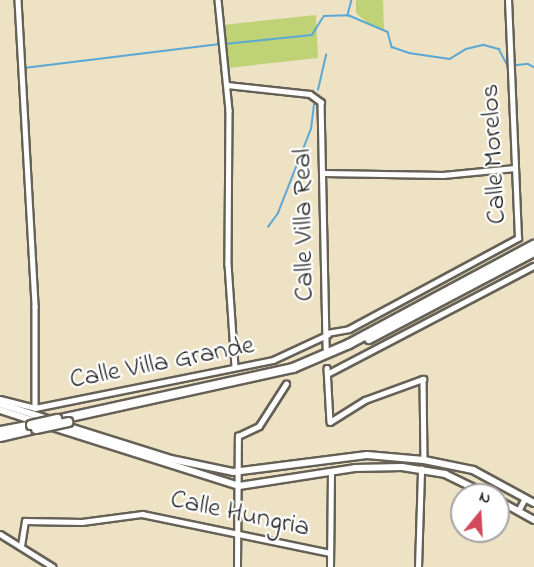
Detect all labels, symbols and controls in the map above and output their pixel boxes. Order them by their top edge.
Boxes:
street label: Calle Morelos [474,83,514,225]
street label: Calle Villa Real [286,148,322,302]
street label: Calle Villa Grande [67,329,257,397]
street label: Calle Hungria [167,483,313,545]
north arrow [450,483,510,543]
text: N [476,485,494,511]

